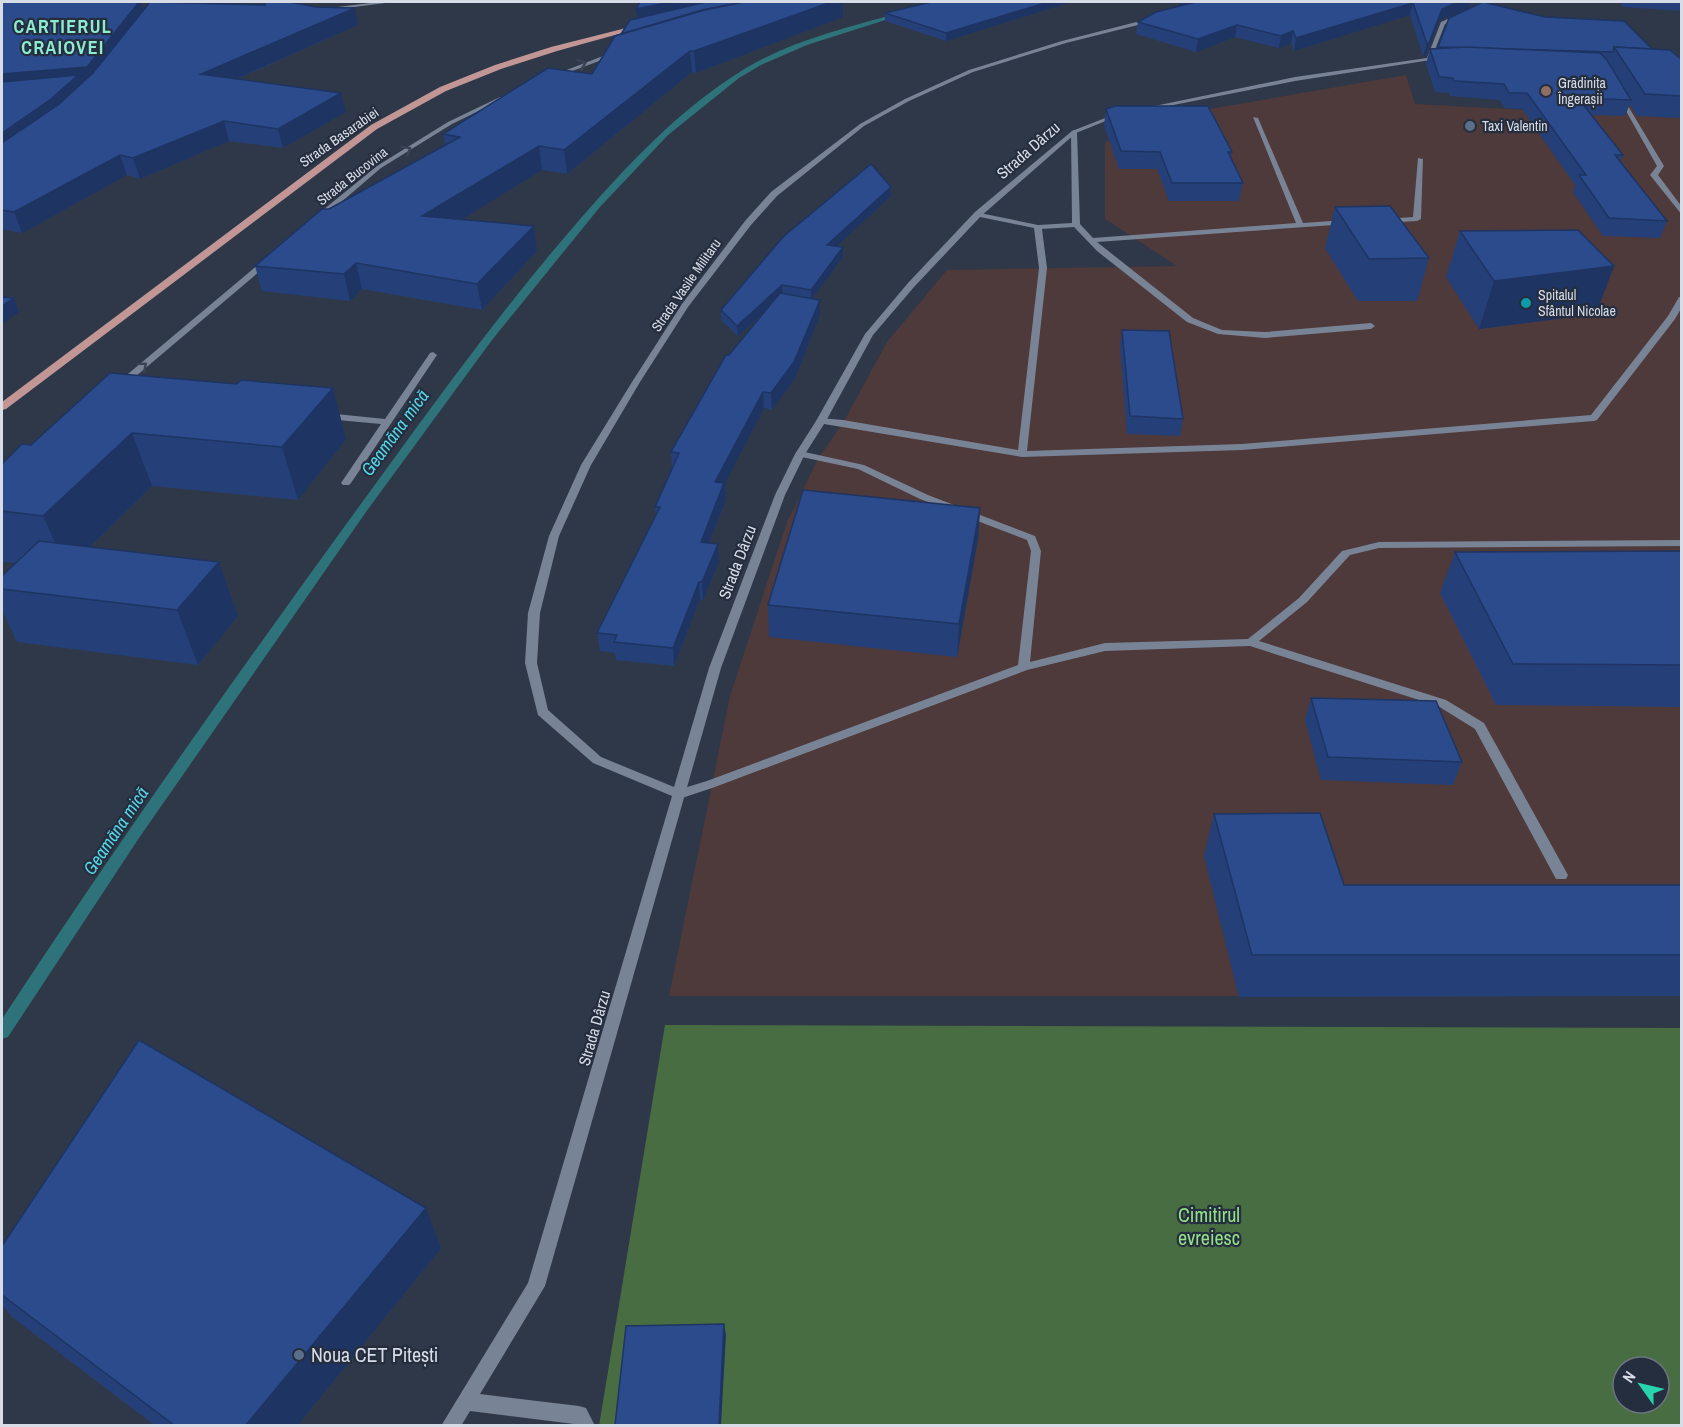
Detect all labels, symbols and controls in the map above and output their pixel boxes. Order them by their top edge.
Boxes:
district label: CARTIERUL CRAIOVEI [14,14,112,60]
one-way arrow [576,59,587,72]
place label: Grădinița Îngerașii [1557,74,1606,108]
marker: Grădinița Îngerașii [1539,84,1553,98]
street label: Strada Basarabiei [296,103,382,171]
street label: Strada Dârzu [992,116,1064,184]
place label: Taxi Valentin [1482,117,1548,135]
marker: Taxi Valentin [1463,119,1477,133]
street label: Strada Bucovina [313,142,391,209]
one-way arrow [401,145,411,157]
street label: Strada Vasile Militaru [647,235,725,335]
place label: Spitalul Sfântul Nicolae [1538,286,1616,320]
marker: Spitalul Sfântul Nicolae [1519,296,1533,310]
one-way arrow [136,363,147,374]
water label: Geamăna mică [355,385,434,481]
street label: Strada Dârzu [713,522,761,602]
water label: Geamăna mică [77,782,154,880]
street label: Strada Dârzu [573,988,615,1068]
park label: Cimitirul evreiesc [1178,1201,1240,1251]
place label: Noua CET Pitești [311,1341,438,1368]
marker: Noua CET Pitești [292,1348,306,1362]
north arrow [1611,1355,1671,1415]
text: N [1617,1367,1640,1387]

